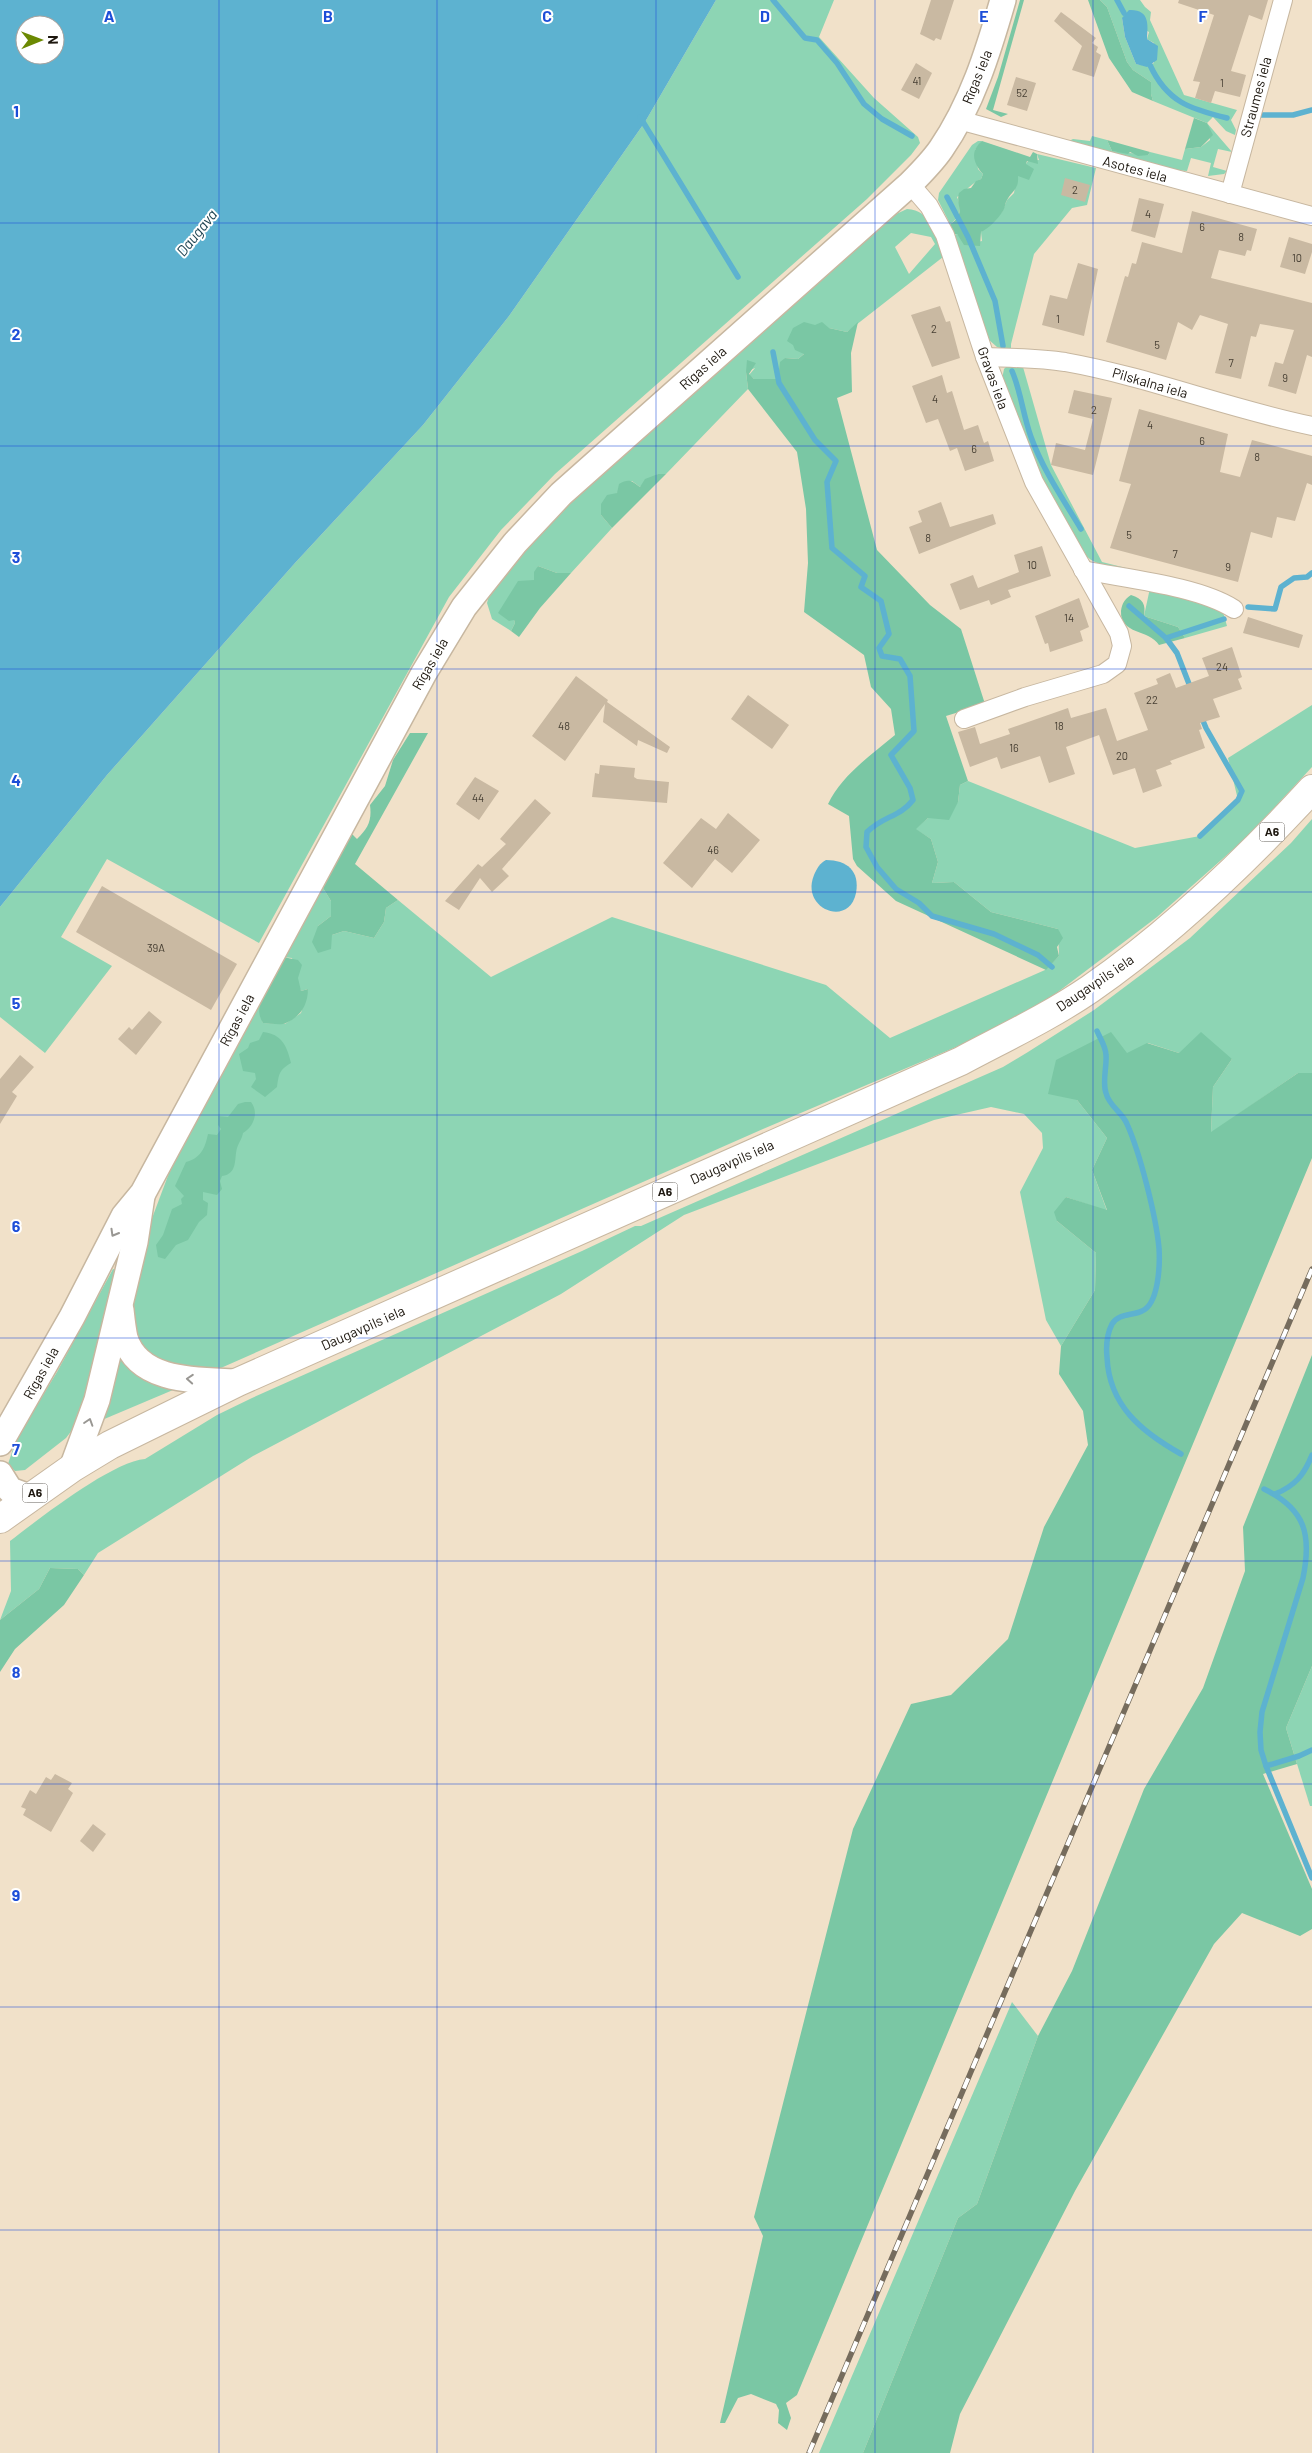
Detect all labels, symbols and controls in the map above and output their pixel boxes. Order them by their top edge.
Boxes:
text: A [104,6,115,25]
text: B [323,6,333,25]
text: C [542,6,552,25]
text: D [760,6,770,25]
text: E [979,6,989,25]
text: F [1199,6,1208,25]
north arrow [15,15,65,65]
text: N [45,35,62,45]
street label: Rīgas iela [958,47,995,106]
street label: Straumes iela [1237,55,1274,139]
house number: 41 [913,74,921,87]
house number: 1 [1220,76,1224,89]
house number: 52 [1016,86,1028,99]
text: 1 [13,101,19,120]
street label: Asotes iela [1101,152,1169,185]
house number: 2 [1072,183,1078,196]
water label: Daugava [172,205,220,259]
house number: 4 [1145,207,1151,220]
house number: 6 [1199,220,1205,233]
house number: 8 [1238,230,1244,243]
house number: 10 [1292,251,1302,264]
house number: 1 [1056,312,1060,325]
house number: 2 [931,322,937,335]
text: 2 [12,324,21,343]
house number: 5 [1154,338,1160,351]
street label: Rīgas iela [676,342,730,393]
street label: Gravas iela [974,344,1013,411]
house number: 7 [1228,356,1234,369]
street label: Pilskalna iela [1110,364,1190,401]
house number: 9 [1282,371,1288,384]
house number: 4 [932,392,938,405]
house number: 2 [1091,403,1097,416]
house number: 4 [1147,418,1153,431]
house number: 6 [1199,434,1205,447]
house number: 6 [971,442,977,455]
house number: 8 [1254,450,1260,463]
house number: 5 [1126,528,1132,541]
house number: 8 [925,531,931,544]
text: 3 [12,547,20,566]
house number: 7 [1172,547,1178,560]
house number: 10 [1027,558,1037,571]
house number: 9 [1225,560,1231,573]
house number: 14 [1064,611,1074,624]
street label: Rīgas iela [408,635,451,693]
house number: 24 [1216,660,1228,673]
house number: 22 [1146,693,1158,706]
house number: 48 [558,719,570,732]
house number: 18 [1054,719,1064,732]
house number: 16 [1009,741,1019,754]
house number: 20 [1116,749,1128,762]
text: 4 [11,770,21,789]
house number: 44 [472,791,484,804]
road number: A6 [1260,822,1284,842]
house number: 46 [707,843,719,856]
house number: 39A [147,941,165,954]
street label: Daugavpils iela [1053,950,1137,1015]
street label: Rīgas iela [216,991,257,1049]
text: 5 [12,993,21,1012]
street label: Daugavpils iela [687,1135,776,1188]
road number: A6 [652,1182,678,1202]
text: 6 [12,1216,21,1235]
one-way arrow [111,1227,121,1236]
street label: Daugavpils iela [318,1301,407,1354]
street label: Rīgas iela [19,1344,62,1402]
one-way arrow [185,1374,193,1385]
one-way arrow [84,1419,94,1427]
text: 7 [12,1439,20,1458]
road number: A6 [22,1484,48,1502]
text: 8 [12,1662,21,1681]
text: 9 [12,1885,20,1904]

